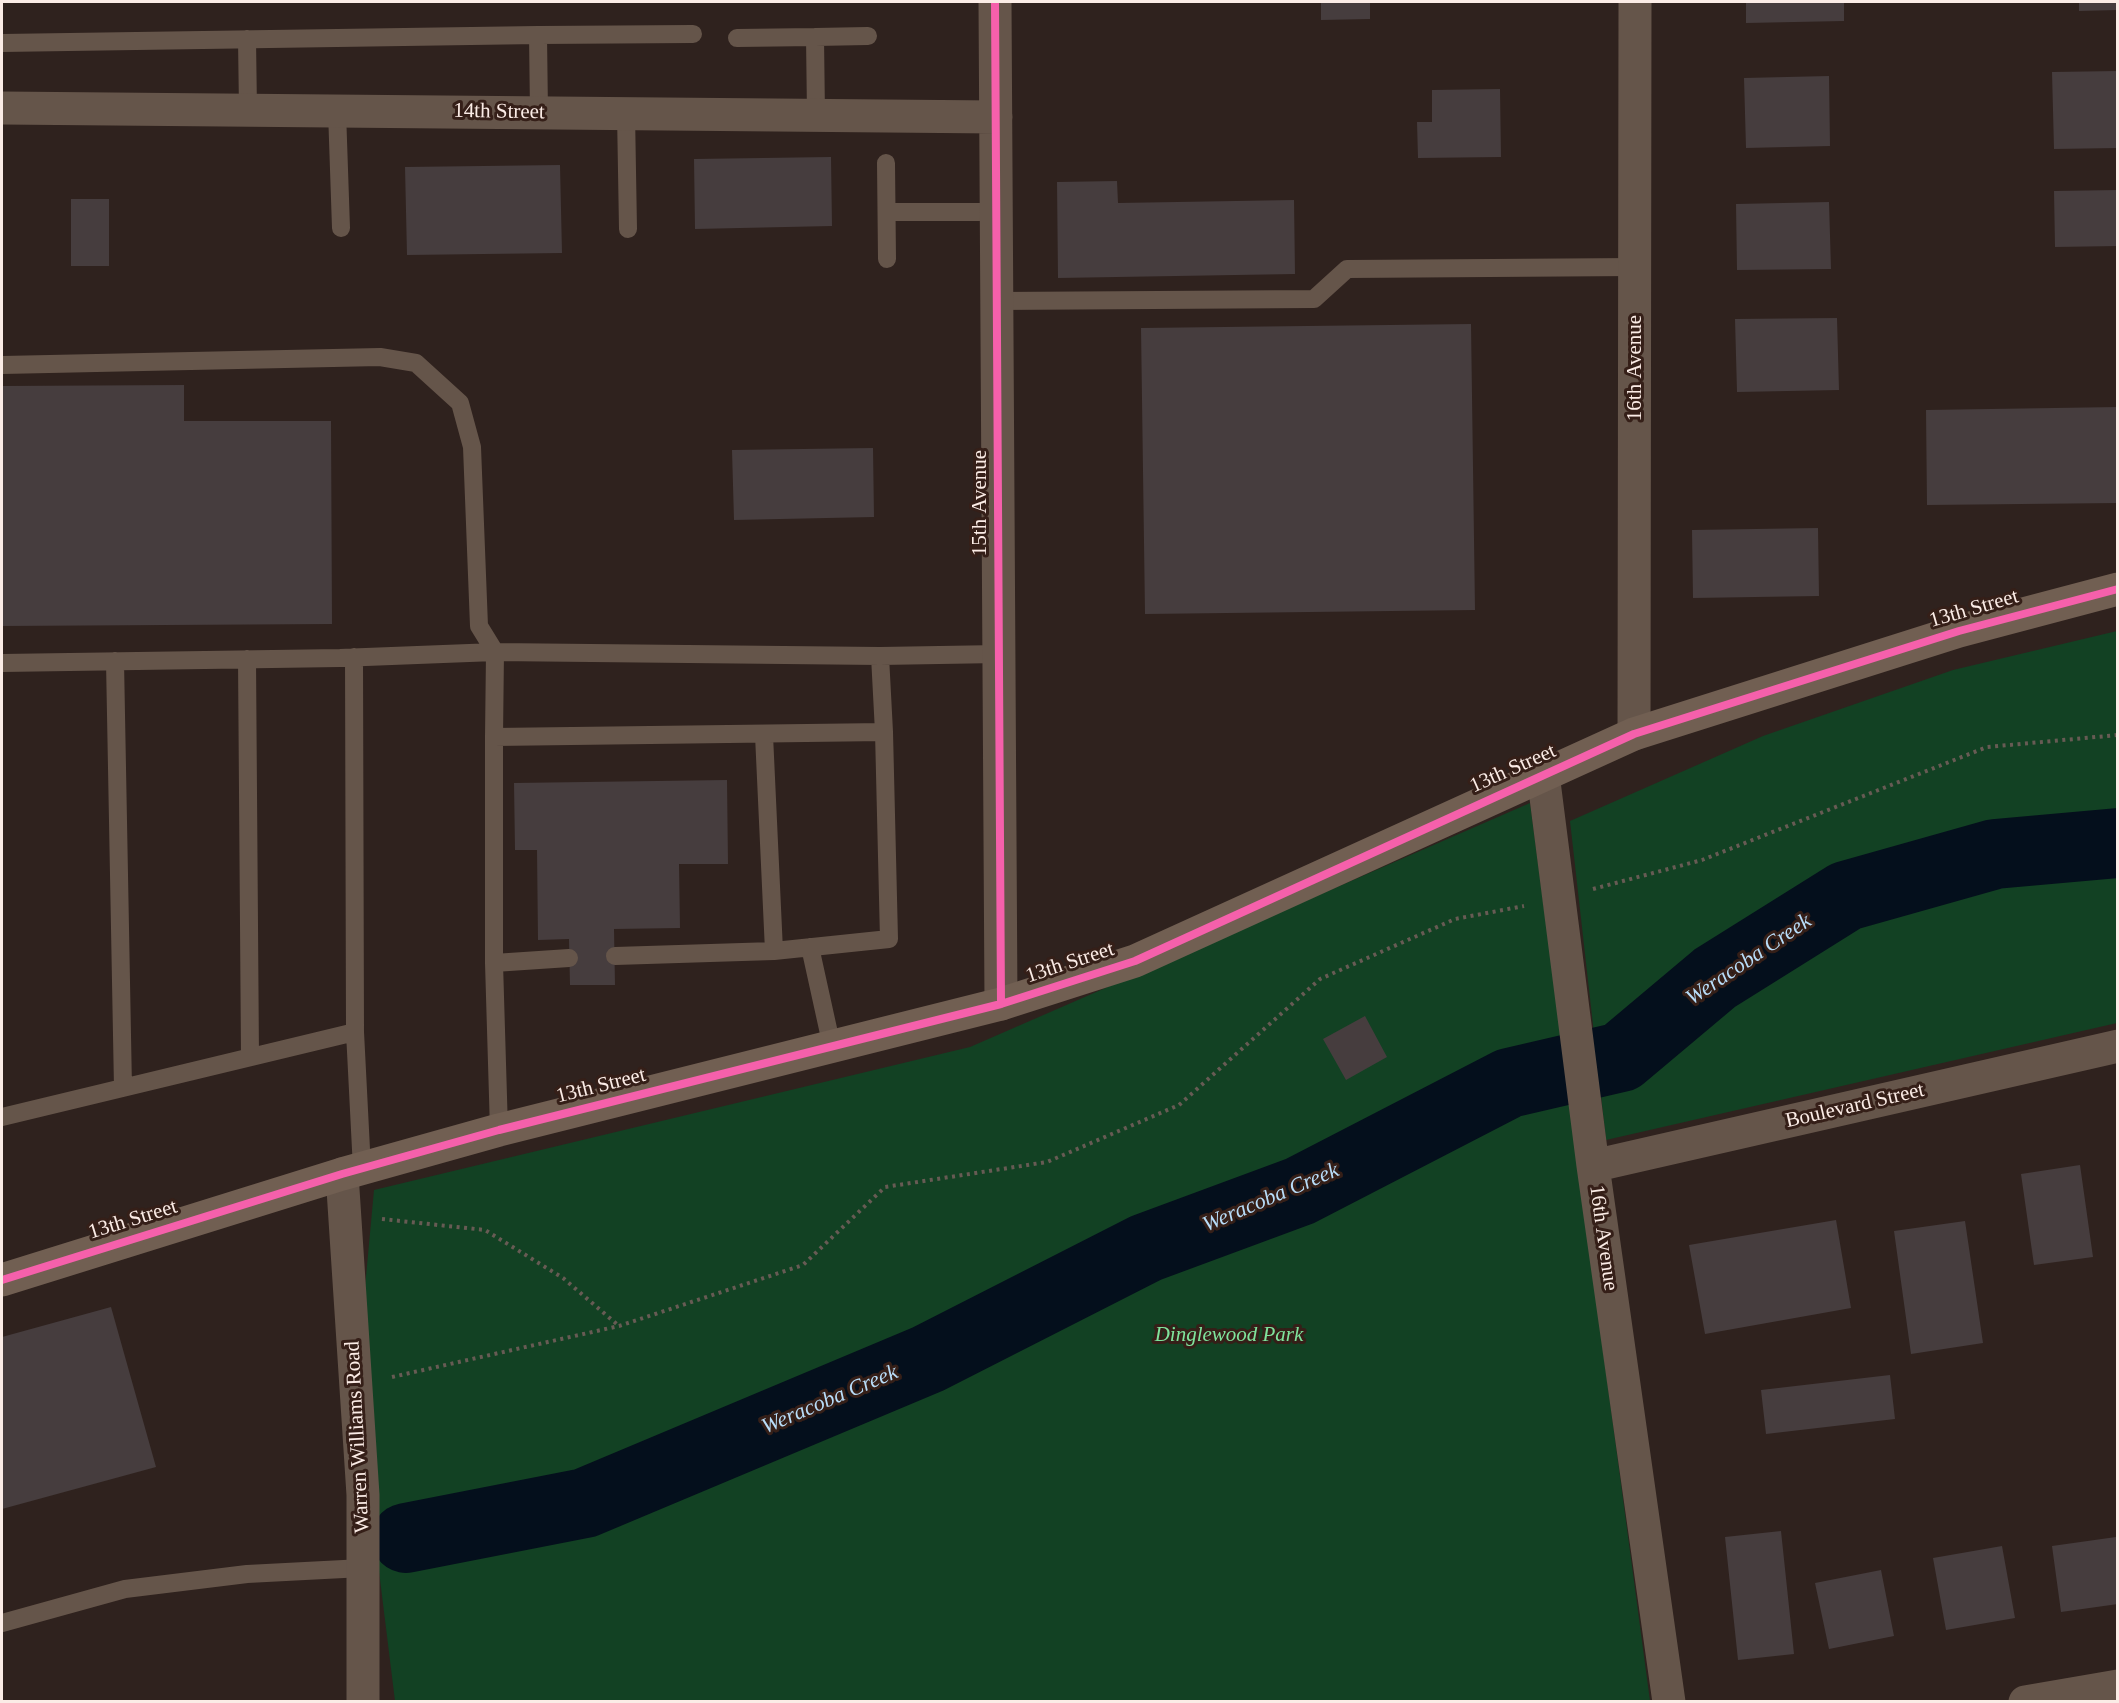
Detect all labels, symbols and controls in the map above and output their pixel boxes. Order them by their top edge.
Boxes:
street label: 14th Street [453,99,545,125]
street label: 16th Avenue [1622,315,1648,421]
street label: 15th Avenue [967,450,993,556]
street label: 13th Street [1927,584,2021,634]
street label: 13th Street [1466,739,1560,799]
water label: Weracoba Creek [1681,908,1817,1012]
street label: 13th Street [1023,937,1117,989]
street label: 13th Street [554,1063,648,1109]
street label: Boulevard Street [1783,1078,1927,1134]
water label: Weracoba Creek [1199,1157,1343,1239]
street label: 16th Avenue [1583,1184,1623,1292]
street label: 13th Street [86,1195,180,1245]
park label: Dinglewood Park [1155,1322,1303,1348]
street label: Warren Williams Road [340,1340,376,1534]
water label: Weracoba Creek [758,1359,902,1441]

